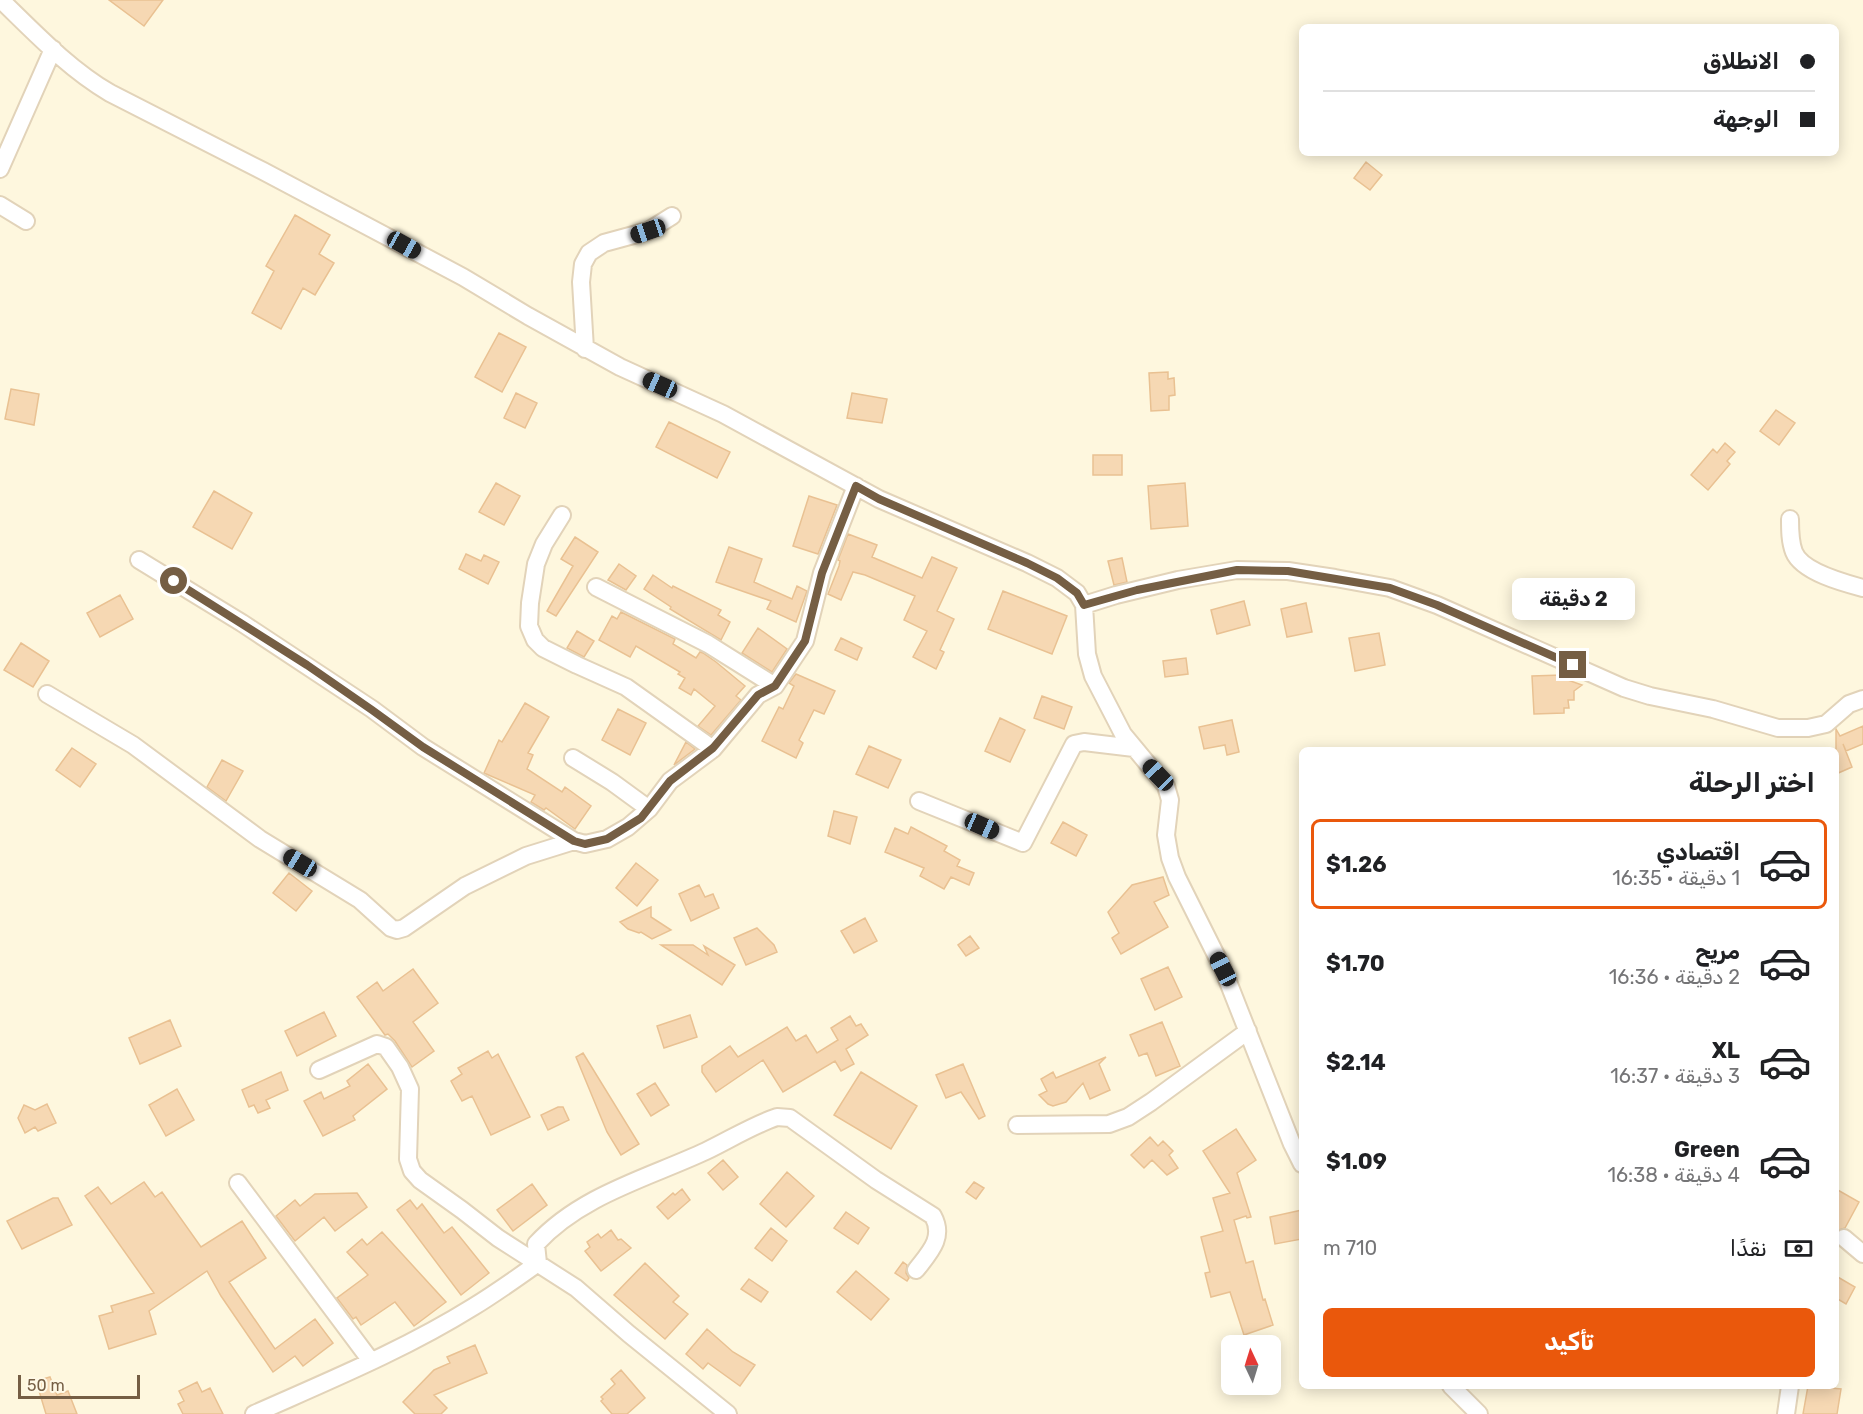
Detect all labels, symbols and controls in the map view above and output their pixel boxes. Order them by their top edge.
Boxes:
text: الانطلاق [1703,48,1779,75]
text: الوجهة [1713,106,1779,133]
car [628,217,668,245]
car [384,228,424,262]
car [640,369,680,401]
route start [160,567,187,594]
callout: 2 دقيقة [1512,578,1634,620]
text: 2 دقيقة [1539,587,1608,611]
route end [1559,651,1586,678]
car [1139,756,1177,794]
text: اختر الرحلة [1689,767,1815,799]
car [962,810,1002,842]
icon: car [1758,837,1812,891]
text: اقتصادي [1657,839,1740,866]
car [280,846,320,880]
text: $1.26 [1326,851,1387,878]
text: 1 دقيقة · 16:35 [1612,866,1740,890]
icon: car [1758,936,1812,990]
text: مريح [1695,938,1740,965]
car [1207,949,1239,989]
text: $1.70 [1326,950,1385,977]
text: 2 دقيقة · 16:36 [1609,965,1740,989]
icon: car [1758,1035,1812,1089]
text: XL [1712,1037,1740,1064]
text: $2.14 [1326,1049,1386,1076]
text: 3 دقيقة · 16:37 [1610,1064,1740,1088]
icon: car [1758,1134,1812,1188]
text: Green [1674,1136,1740,1163]
text: $1.09 [1326,1148,1387,1175]
text: 4 دقيقة · 16:38 [1607,1163,1740,1187]
icon: cash [1782,1232,1815,1265]
text: نقدًا [1730,1235,1767,1262]
text: 710 m [1323,1236,1377,1260]
button: تأكيد [1323,1308,1815,1377]
north arrow [1221,1335,1281,1395]
map controls [1221,1335,1281,1395]
scale bar [18,1372,140,1400]
text: 50 m [27,1376,65,1395]

